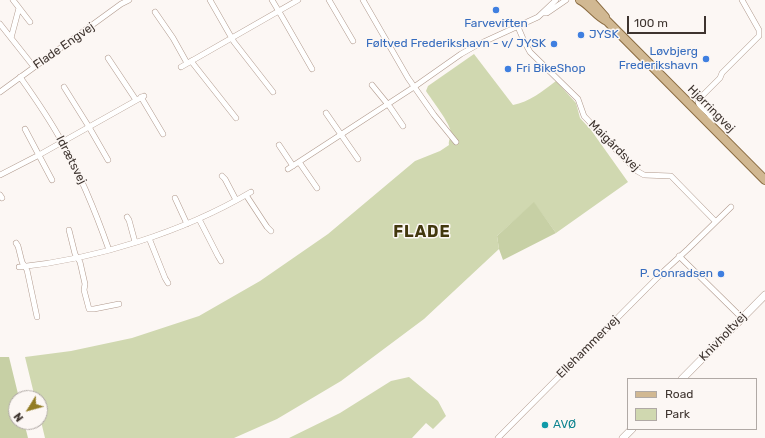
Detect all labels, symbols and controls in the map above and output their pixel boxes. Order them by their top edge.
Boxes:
marker: Farveviften [491,5,501,15]
scale bar [629,8,708,34]
text: 100 m [634,16,668,30]
place label: Farveviften [464,17,528,31]
street label: Flade Engvej [31,20,97,72]
place label: JYSK [589,28,619,42]
marker: JYSK [576,30,586,40]
place label: Føltved Frederikshavn - v/ JYSK [366,37,546,51]
marker: Føltved Frederikshavn - v/ JYSK [549,39,559,49]
place label: Løvbjerg Frederikshavn [619,45,698,73]
marker: Løvbjerg Frederikshavn [701,54,711,64]
place label: Fri BikeShop [516,62,586,76]
marker: Fri BikeShop [503,64,513,74]
street label: Hjørringvej [684,82,738,136]
street label: Maigårdsvej [585,117,643,175]
street label: Idrætsvej [53,133,89,187]
district label: FLADE [393,222,451,242]
place label: P. Conradsen [640,267,713,281]
marker: P. Conradsen [716,269,726,279]
street label: Knivholtvej [696,310,750,364]
street label: Ellehammervej [554,313,622,381]
legend [627,378,757,430]
text: Road [665,387,693,401]
north arrow [8,390,48,430]
text: Park [665,407,690,421]
text: N [11,410,26,424]
place label: AVØ [553,418,576,432]
marker: AVØ [540,420,550,430]

